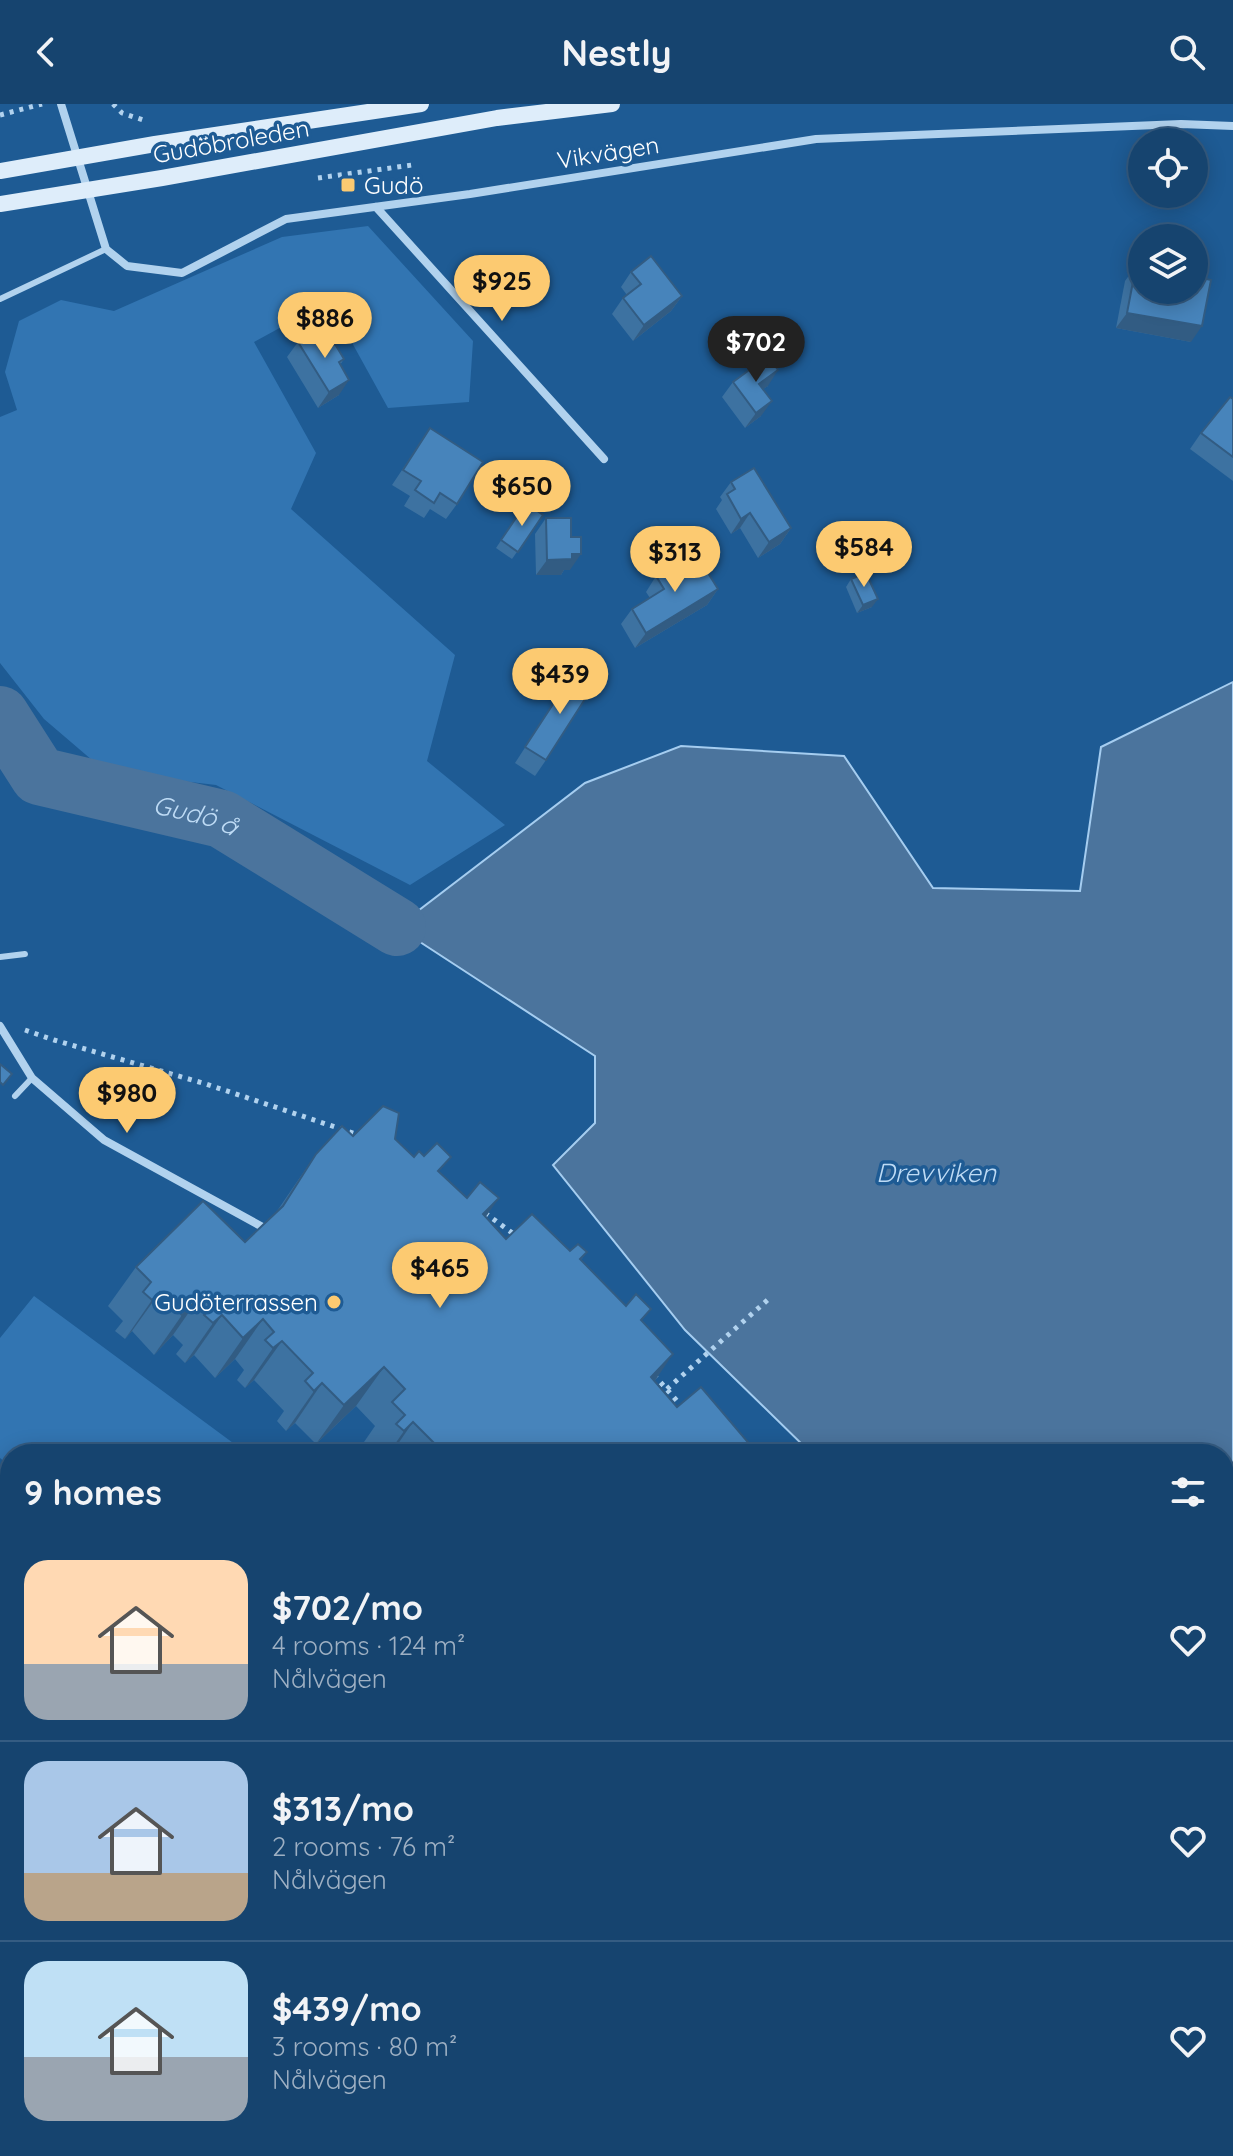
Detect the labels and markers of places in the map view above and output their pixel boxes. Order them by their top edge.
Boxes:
place label: Gudö [364,170,423,200]
marker: Gudö [339,176,357,194]
pin: $925 [455,255,549,323]
pin: $886 [278,292,372,360]
pin: $702 [709,316,803,384]
pin: $650 [475,460,569,528]
pin: $584 [817,521,911,589]
pin: $313 [628,526,722,594]
pin: $439 [513,648,607,716]
pin: $980 [80,1067,174,1135]
pin: $465 [393,1242,487,1310]
place label: Gudöterrassen [154,1287,318,1317]
marker: Gudöterrassen [325,1293,343,1311]

